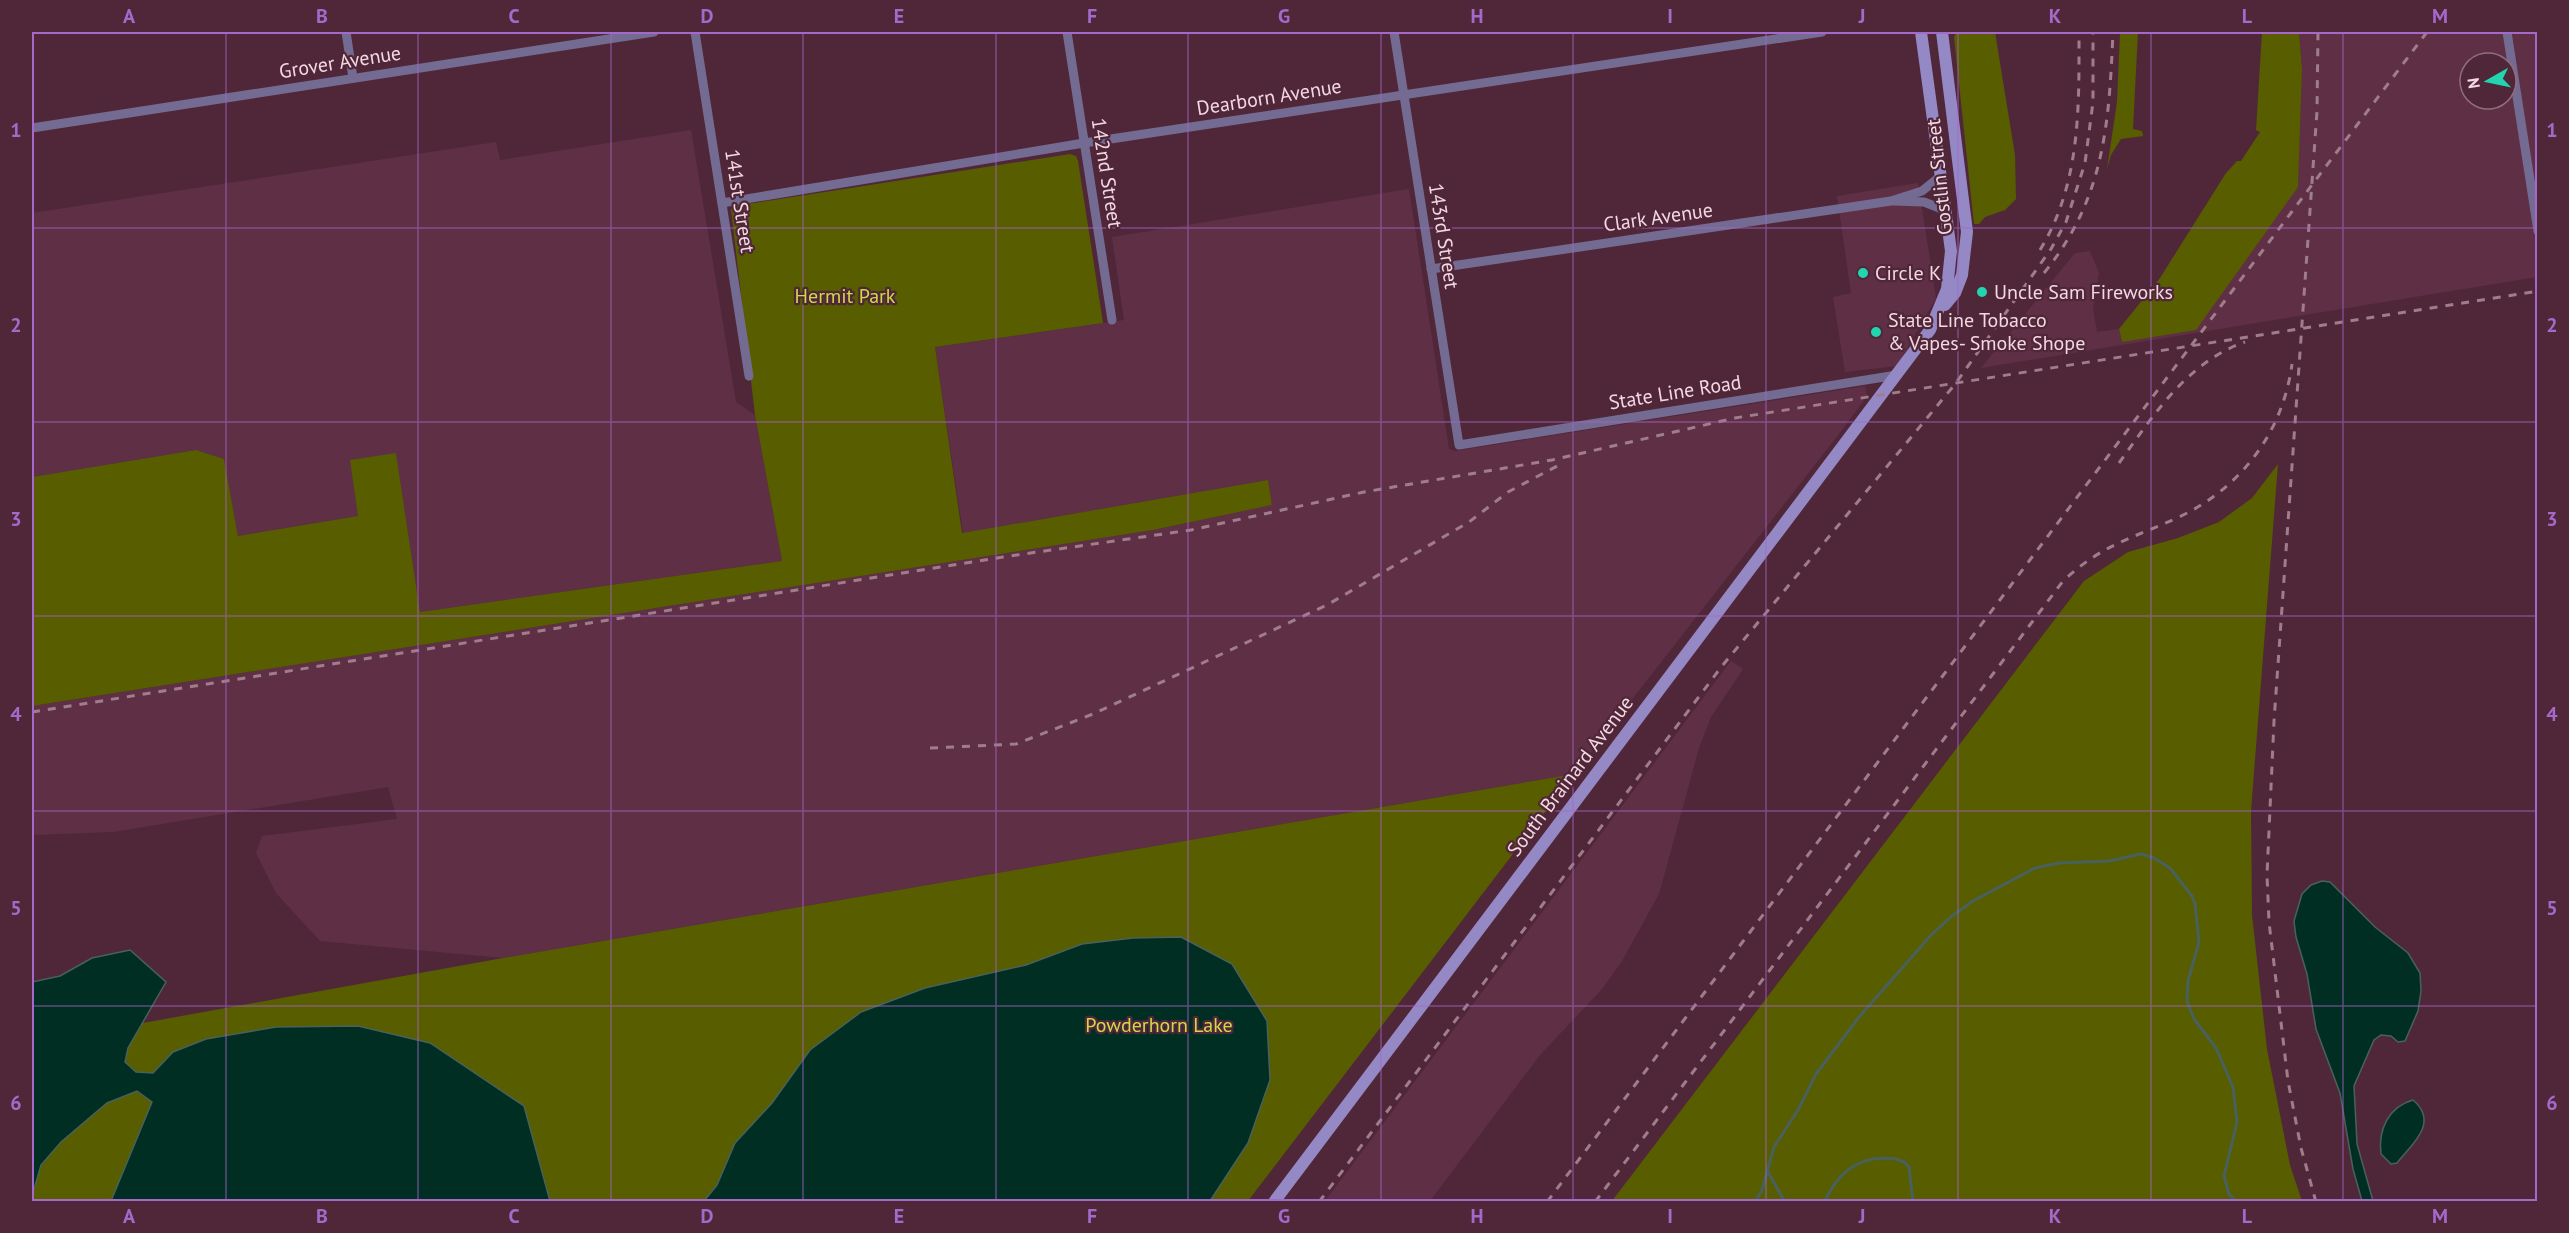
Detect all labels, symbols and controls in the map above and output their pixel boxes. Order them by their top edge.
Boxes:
text: A [123,3,136,29]
text: B [316,3,328,29]
text: C [508,3,520,29]
text: D [701,3,714,29]
text: E [894,3,904,29]
text: F [1087,3,1097,29]
text: G [1278,3,1290,29]
text: H [1470,3,1484,29]
text: I [1667,3,1673,29]
text: J [1858,3,1865,29]
text: K [2049,3,2062,29]
text: L [2242,3,2253,29]
text: M [2432,3,2448,29]
street label: Grover Avenue [277,40,403,84]
north arrow [2458,51,2518,111]
street label: Dearborn Avenue [1195,73,1343,121]
text: N [2462,77,2484,90]
street label: 142nd Street [1085,116,1129,230]
text: 1 [10,117,22,143]
street label: Gostlin Street [1920,117,1958,236]
text: 1 [2546,117,2558,143]
street label: 141st Street [719,147,761,255]
street label: 143rd Street [1423,181,1465,291]
street label: Clark Avenue [1602,196,1714,238]
place label: Circle K [1875,260,1941,286]
marker: Circle K [1856,266,1870,280]
place label: Uncle Sam Fireworks [1994,279,2173,305]
park label: Hermit Park [795,283,896,309]
marker: Uncle Sam Fireworks [1975,285,1989,299]
place label: State Line Tobacco & Vapes- Smoke Shope [1888,307,2085,356]
text: 2 [10,312,22,338]
text: 2 [2546,312,2558,338]
marker: State Line Tobacco & Vapes- Smoke Shope [1869,325,1883,339]
street label: State Line Road [1607,369,1743,415]
text: 3 [10,506,22,532]
text: 3 [2546,506,2558,532]
street label: South Brainard Avenue [1501,690,1639,862]
text: 4 [10,701,22,727]
text: 4 [2546,701,2558,727]
text: 5 [10,895,22,921]
text: 5 [2546,895,2558,921]
park label: Powderhorn Lake [1085,1012,1233,1038]
text: 6 [10,1090,22,1116]
text: 6 [2546,1090,2558,1116]
text: A [123,1203,136,1229]
text: B [316,1203,328,1229]
text: C [508,1203,520,1229]
text: D [701,1203,714,1229]
text: E [894,1203,904,1229]
text: F [1087,1203,1097,1229]
text: G [1278,1203,1290,1229]
text: H [1470,1203,1484,1229]
text: I [1667,1203,1673,1229]
text: J [1858,1203,1865,1229]
text: K [2049,1203,2062,1229]
text: L [2242,1203,2253,1229]
text: M [2432,1203,2448,1229]

